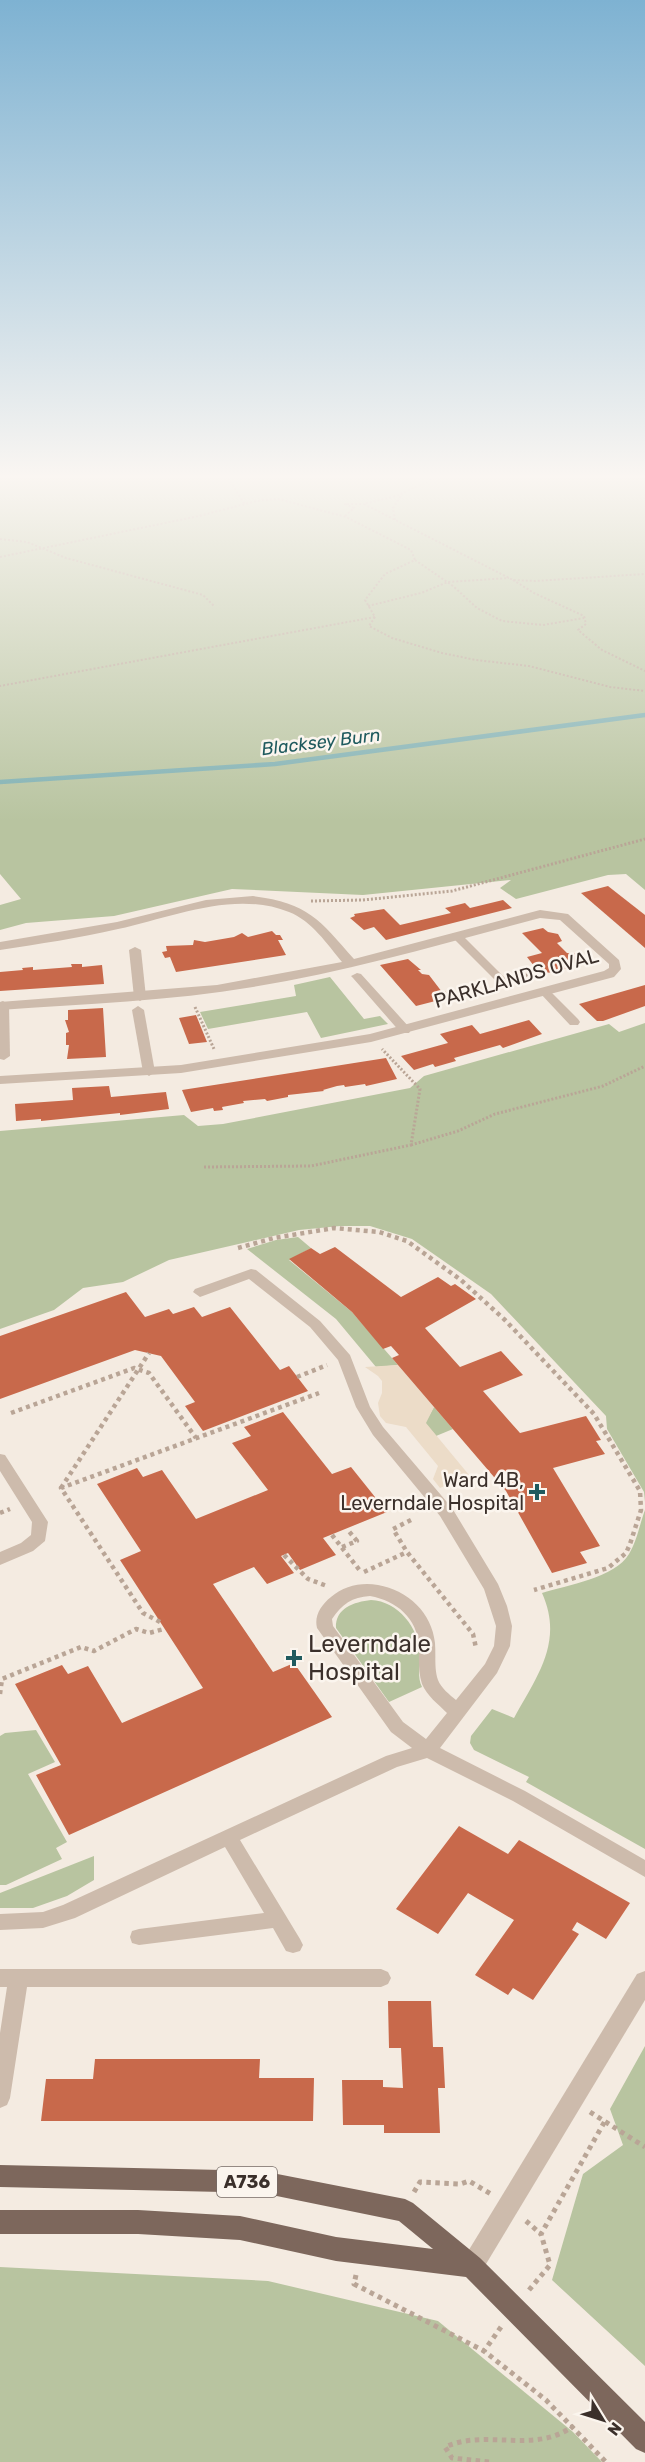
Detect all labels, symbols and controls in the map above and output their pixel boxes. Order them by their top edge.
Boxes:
water label: Blacksey Burn [260,724,382,760]
street label: PARKLANDS OVAL [431,943,601,1013]
place label: Ward 4B, Leverndale Hospital [340,1468,524,1515]
marker: Ward 4B, Leverndale Hospital [528,1483,546,1501]
place label: Leverndale Hospital [308,1630,431,1686]
marker: Leverndale Hospital [285,1649,303,1667]
road number: A736 [217,2167,277,2197]
north arrow [573,2390,633,2450]
text: N [603,2419,625,2439]

